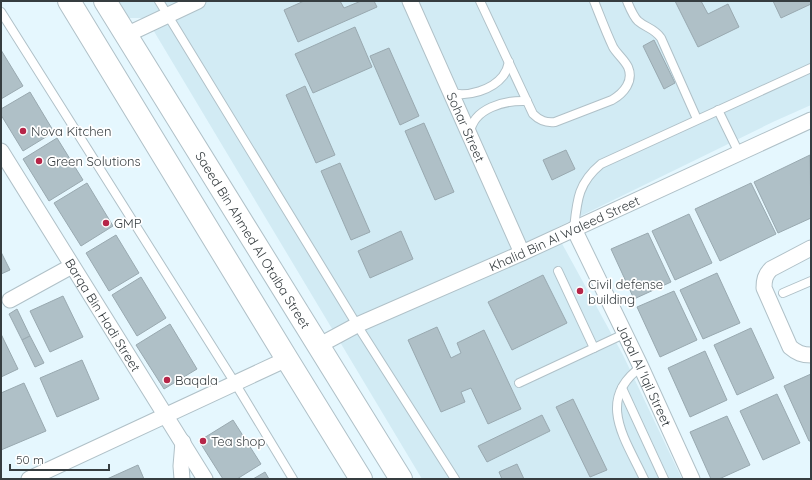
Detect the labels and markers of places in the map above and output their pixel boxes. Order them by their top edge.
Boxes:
place label: Nova Kitchen [31,123,111,139]
marker: Nova Kitchen [18,126,28,136]
place label: Green Solutions [47,153,141,169]
marker: Green Solutions [34,156,44,166]
place label: GMP [114,215,142,231]
marker: GMP [101,218,111,228]
place label: Civil defense building [588,276,663,307]
marker: Civil defense building [575,286,585,296]
place label: Baqala [175,372,218,388]
marker: Baqala [162,375,172,385]
place label: Tea shop [211,433,265,449]
marker: Tea shop [198,436,208,446]

